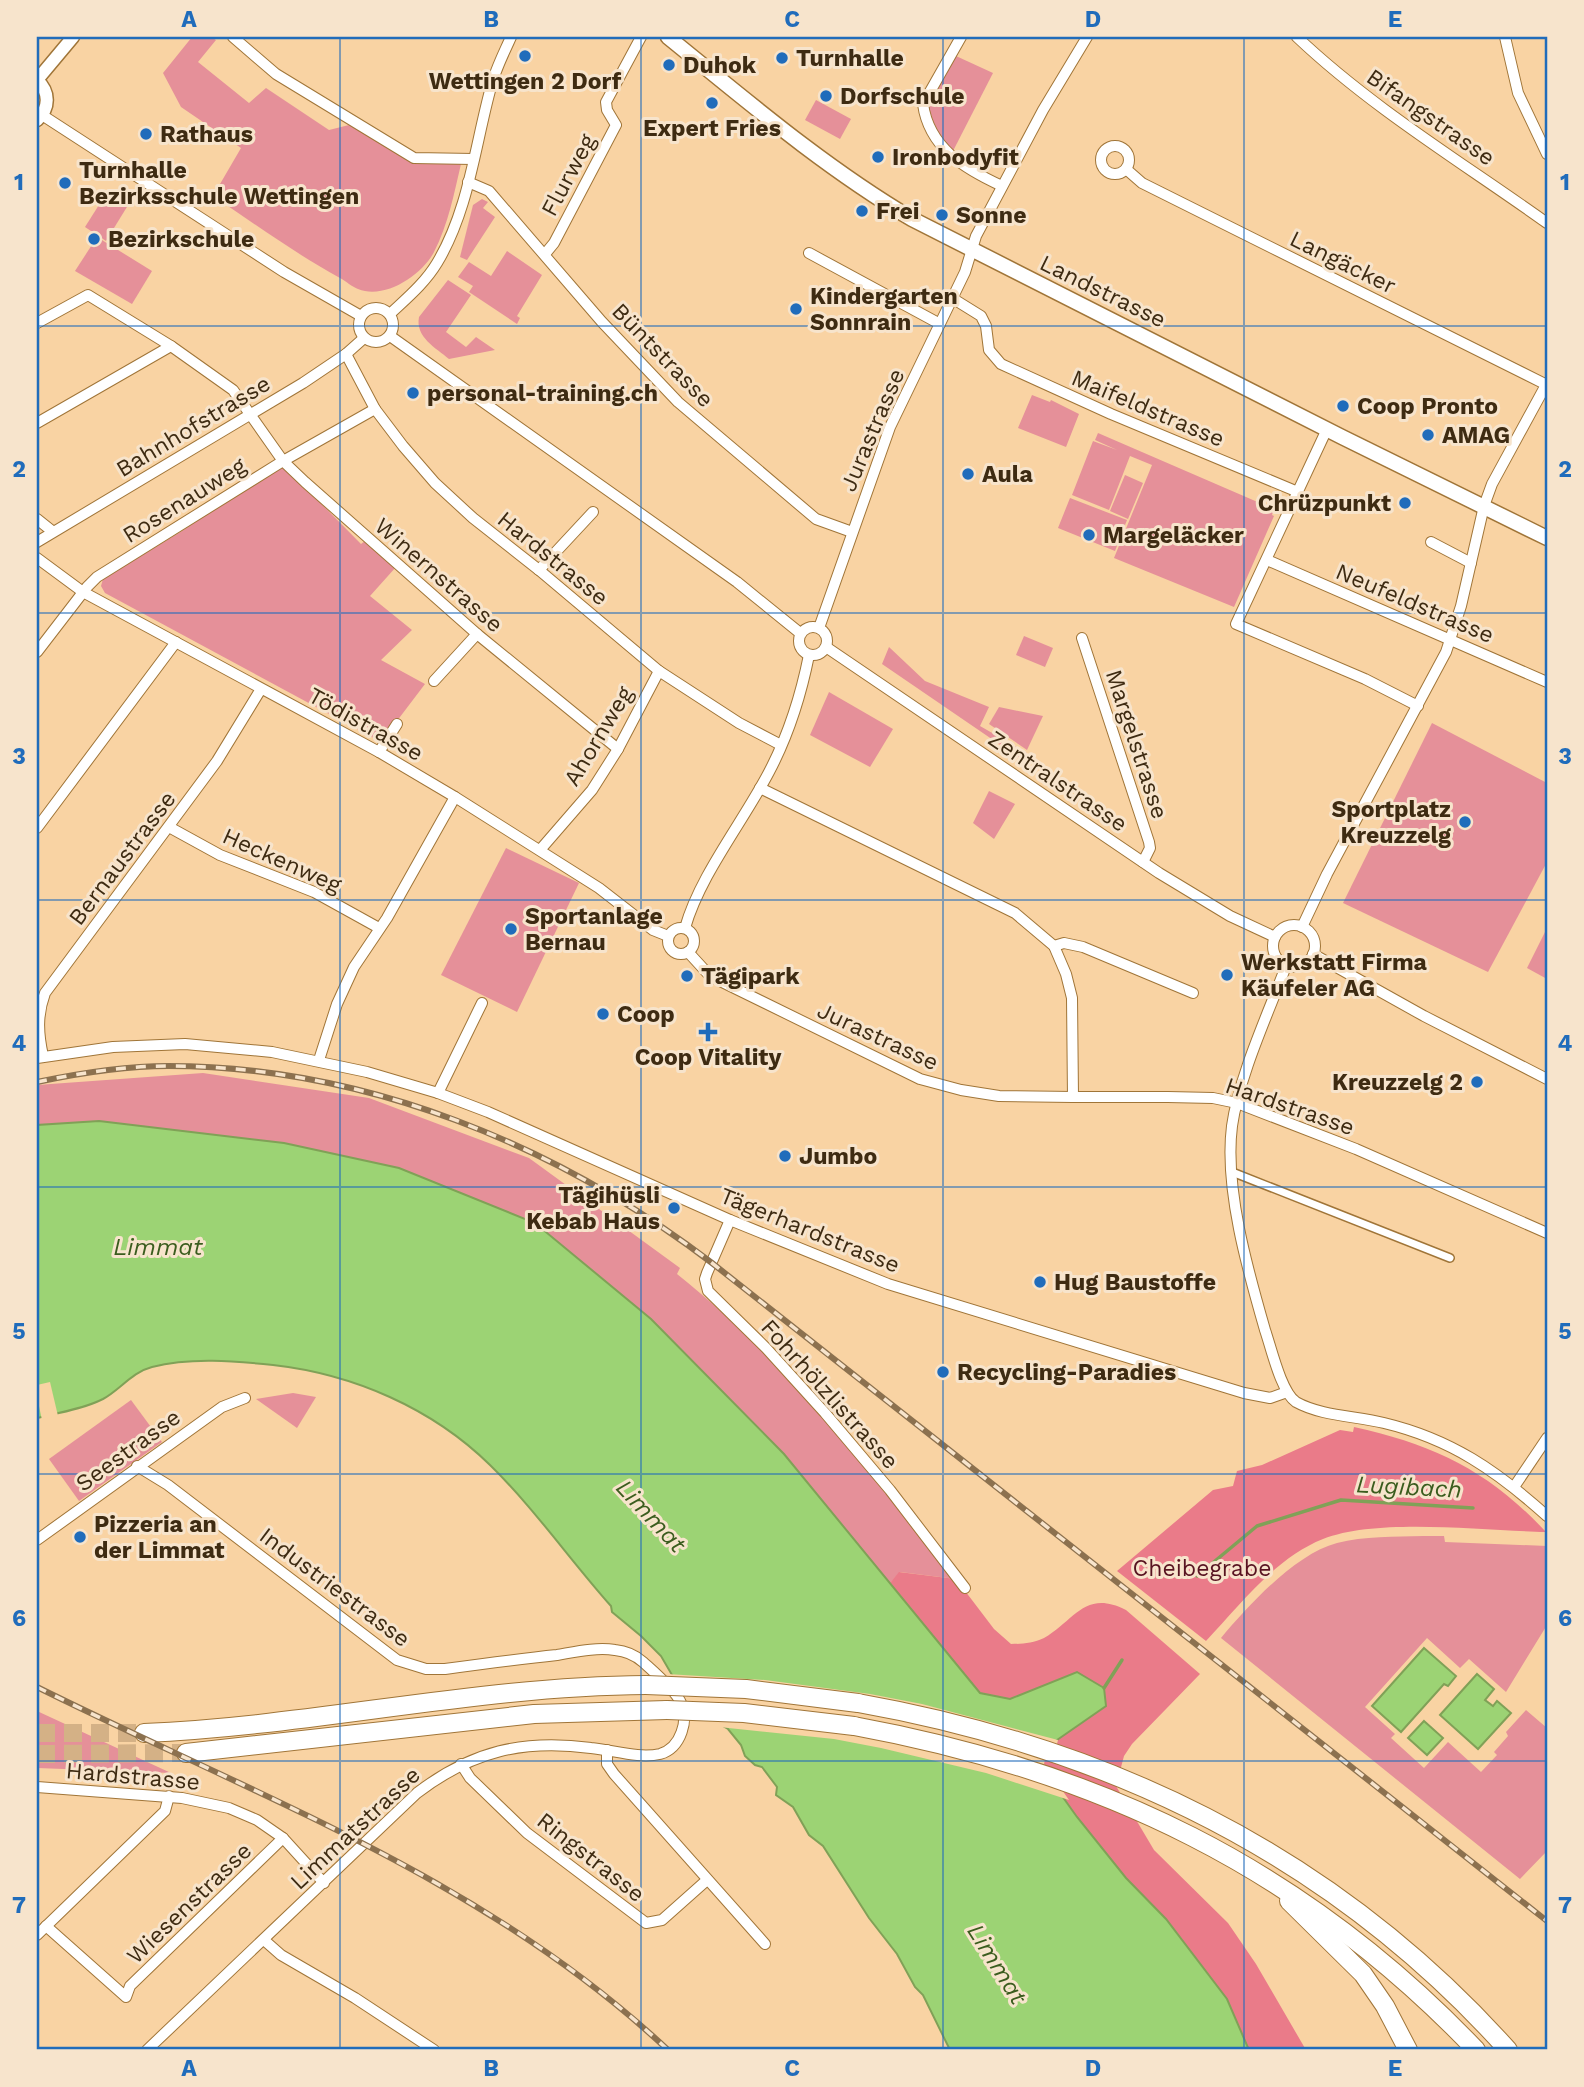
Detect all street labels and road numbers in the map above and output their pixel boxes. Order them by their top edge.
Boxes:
street label: Bifangstrasse [1361,63,1500,172]
street label: Flurweg [536,129,602,221]
street label: Langäcker [1285,225,1400,300]
street label: Landstrasse [1035,249,1170,334]
street label: Büntstrasse [606,298,719,413]
street label: Maifeldstrasse [1067,364,1228,453]
street label: Jurastrasse [835,365,910,496]
street label: Bahnhofstrasse [111,370,275,483]
street label: Rosenauweg [118,452,251,549]
street label: Hardstrasse [492,506,613,611]
street label: Winernstrasse [369,512,508,638]
street label: Neufeldstrasse [1332,558,1498,649]
street label: Margelstrasse [1100,666,1173,822]
street label: Ahornweg [558,681,639,791]
street label: Tödistrasse [304,682,428,767]
street label: Zentralstrasse [983,725,1132,838]
street label: Bernaustrasse [63,786,181,931]
street label: Heckenweg [218,822,346,899]
street label: Jurastrasse [813,997,943,1076]
street label: Hardstrasse [1222,1072,1358,1141]
street label: Tägerhardstrasse [716,1182,904,1279]
street label: Fohrhölzlistrasse [755,1314,904,1475]
street label: Seestrasse [71,1403,186,1497]
street label: Industriestrasse [254,1522,415,1653]
street label: Hardstrasse [65,1757,201,1796]
street label: Limmatstrasse [285,1761,426,1895]
street label: Ringstrasse [532,1807,650,1908]
street label: Wiesenstrasse [122,1837,257,1970]

